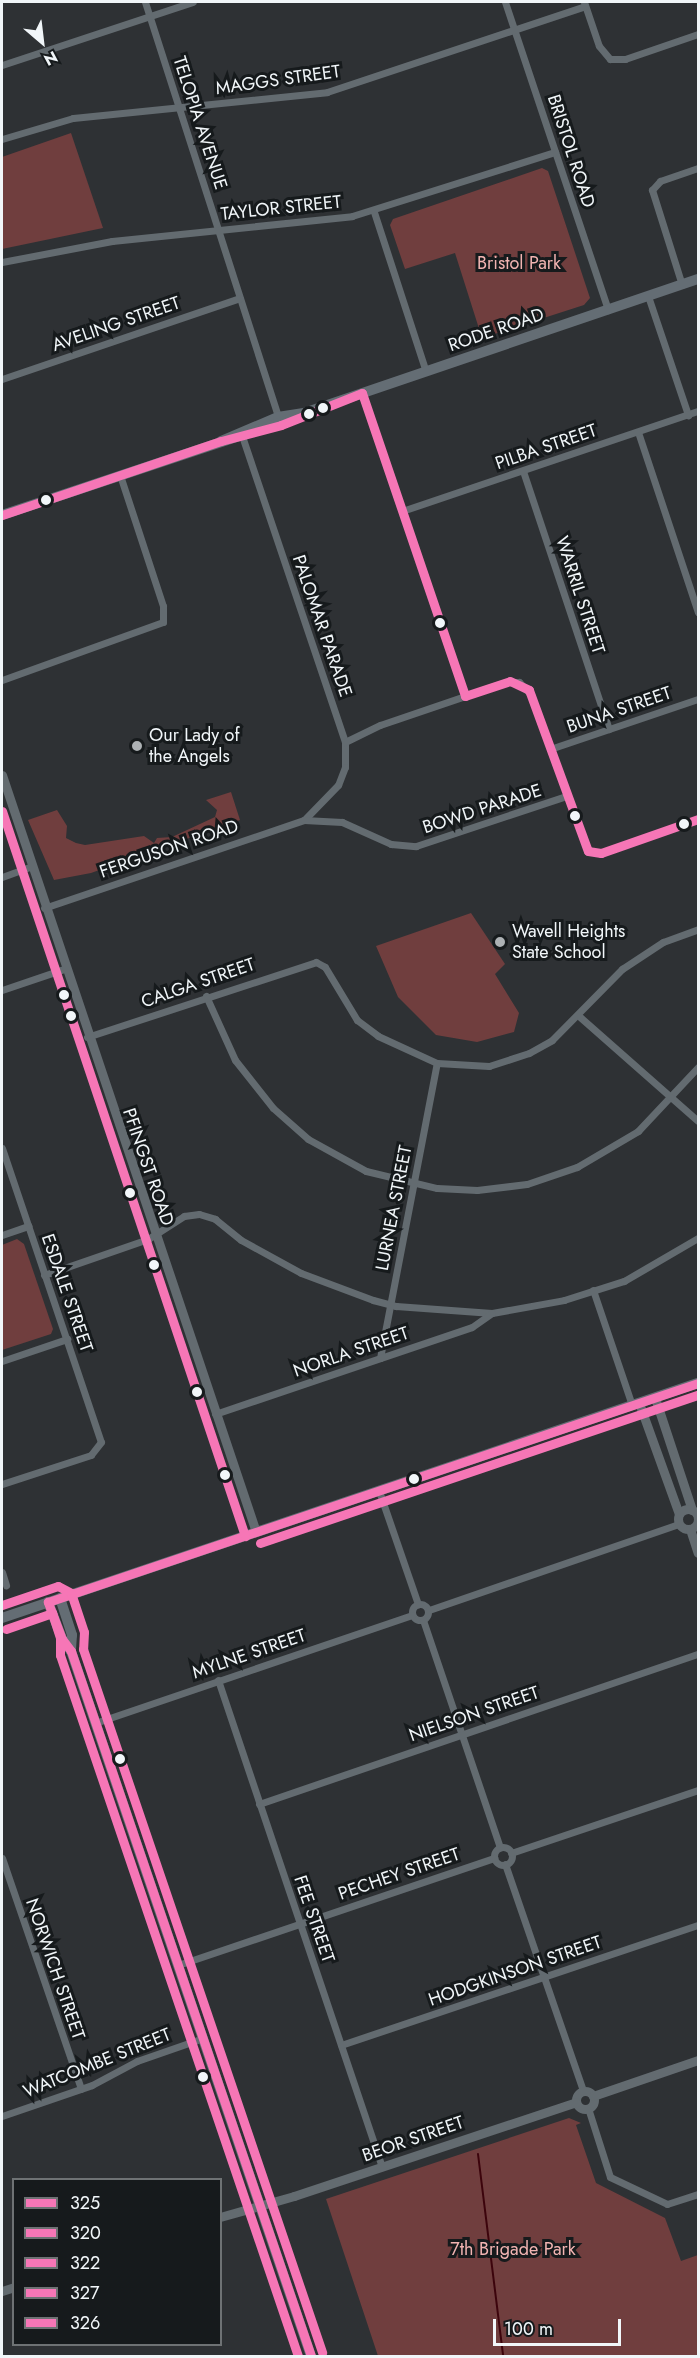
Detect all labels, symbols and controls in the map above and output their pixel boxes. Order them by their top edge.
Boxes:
north arrow [12,12,72,72]
text: N [40,45,62,71]
street label: TELOPIA AVENUE [168,54,232,192]
street label: MAGGS STREET [214,61,342,99]
street label: BRISTOL ROAD [543,92,599,210]
street label: TAYLOR STREET [220,191,342,225]
park label: Bristol Park [477,252,561,274]
street label: AVELING STREET [49,292,183,356]
street label: RODE ROAD [445,304,547,356]
unlabelled marker [317,402,329,414]
unlabelled marker [303,408,315,420]
street label: PILBA STREET [492,420,600,474]
unlabelled marker [40,494,52,506]
street label: WARRIL STREET [551,533,609,657]
street label: PALOMAR PARADE [288,552,356,700]
unlabelled marker [434,617,446,629]
street label: BUNA STREET [564,682,674,738]
place label: Our Lady of the Angels [149,725,240,768]
marker: Our Lady of the Angels [130,739,144,753]
street label: BOWD PARADE [420,780,544,838]
unlabelled marker [569,810,581,822]
street label: FERGUSON ROAD [97,815,241,883]
unlabelled marker [678,818,690,830]
place label: Wavell Heights State School [512,921,625,964]
marker: Wavell Heights State School [493,935,507,949]
street label: CALGA STREET [138,953,258,1013]
unlabelled marker [58,989,70,1001]
unlabelled marker [65,1010,77,1022]
street label: PFINGST ROAD [118,1105,178,1229]
street label: LURNEA STREET [371,1144,417,1272]
unlabelled marker [124,1187,136,1199]
street label: ESDALE STREET [37,1231,97,1355]
unlabelled marker [148,1259,160,1271]
street label: NORLA STREET [290,1322,412,1382]
unlabelled marker [191,1386,203,1398]
unlabelled marker [219,1469,231,1481]
unlabelled marker [408,1473,420,1485]
street label: MYLNE STREET [189,1624,309,1684]
street label: NIELSON STREET [406,1682,542,1746]
unlabelled marker [114,1753,126,1765]
street label: PECHEY STREET [336,1843,462,1905]
street label: FEE STREET [289,1873,339,1965]
street label: NORWICH STREET [21,1896,89,2042]
street label: HODGKINSON STREET [426,1931,604,2011]
street label: WATCOMBE STREET [20,2024,174,2102]
unlabelled marker [197,2071,209,2083]
street label: BEOR STREET [359,2112,467,2166]
legend [12,2178,222,2346]
text: 325 [70,2190,100,2216]
text: 320 [70,2220,101,2246]
park label: 7th Brigade Park [450,2238,576,2260]
text: 322 [70,2250,100,2276]
text: 327 [70,2280,100,2306]
scale bar [496,2307,624,2345]
text: 326 [70,2310,100,2336]
text: 100 m [504,2316,553,2342]

